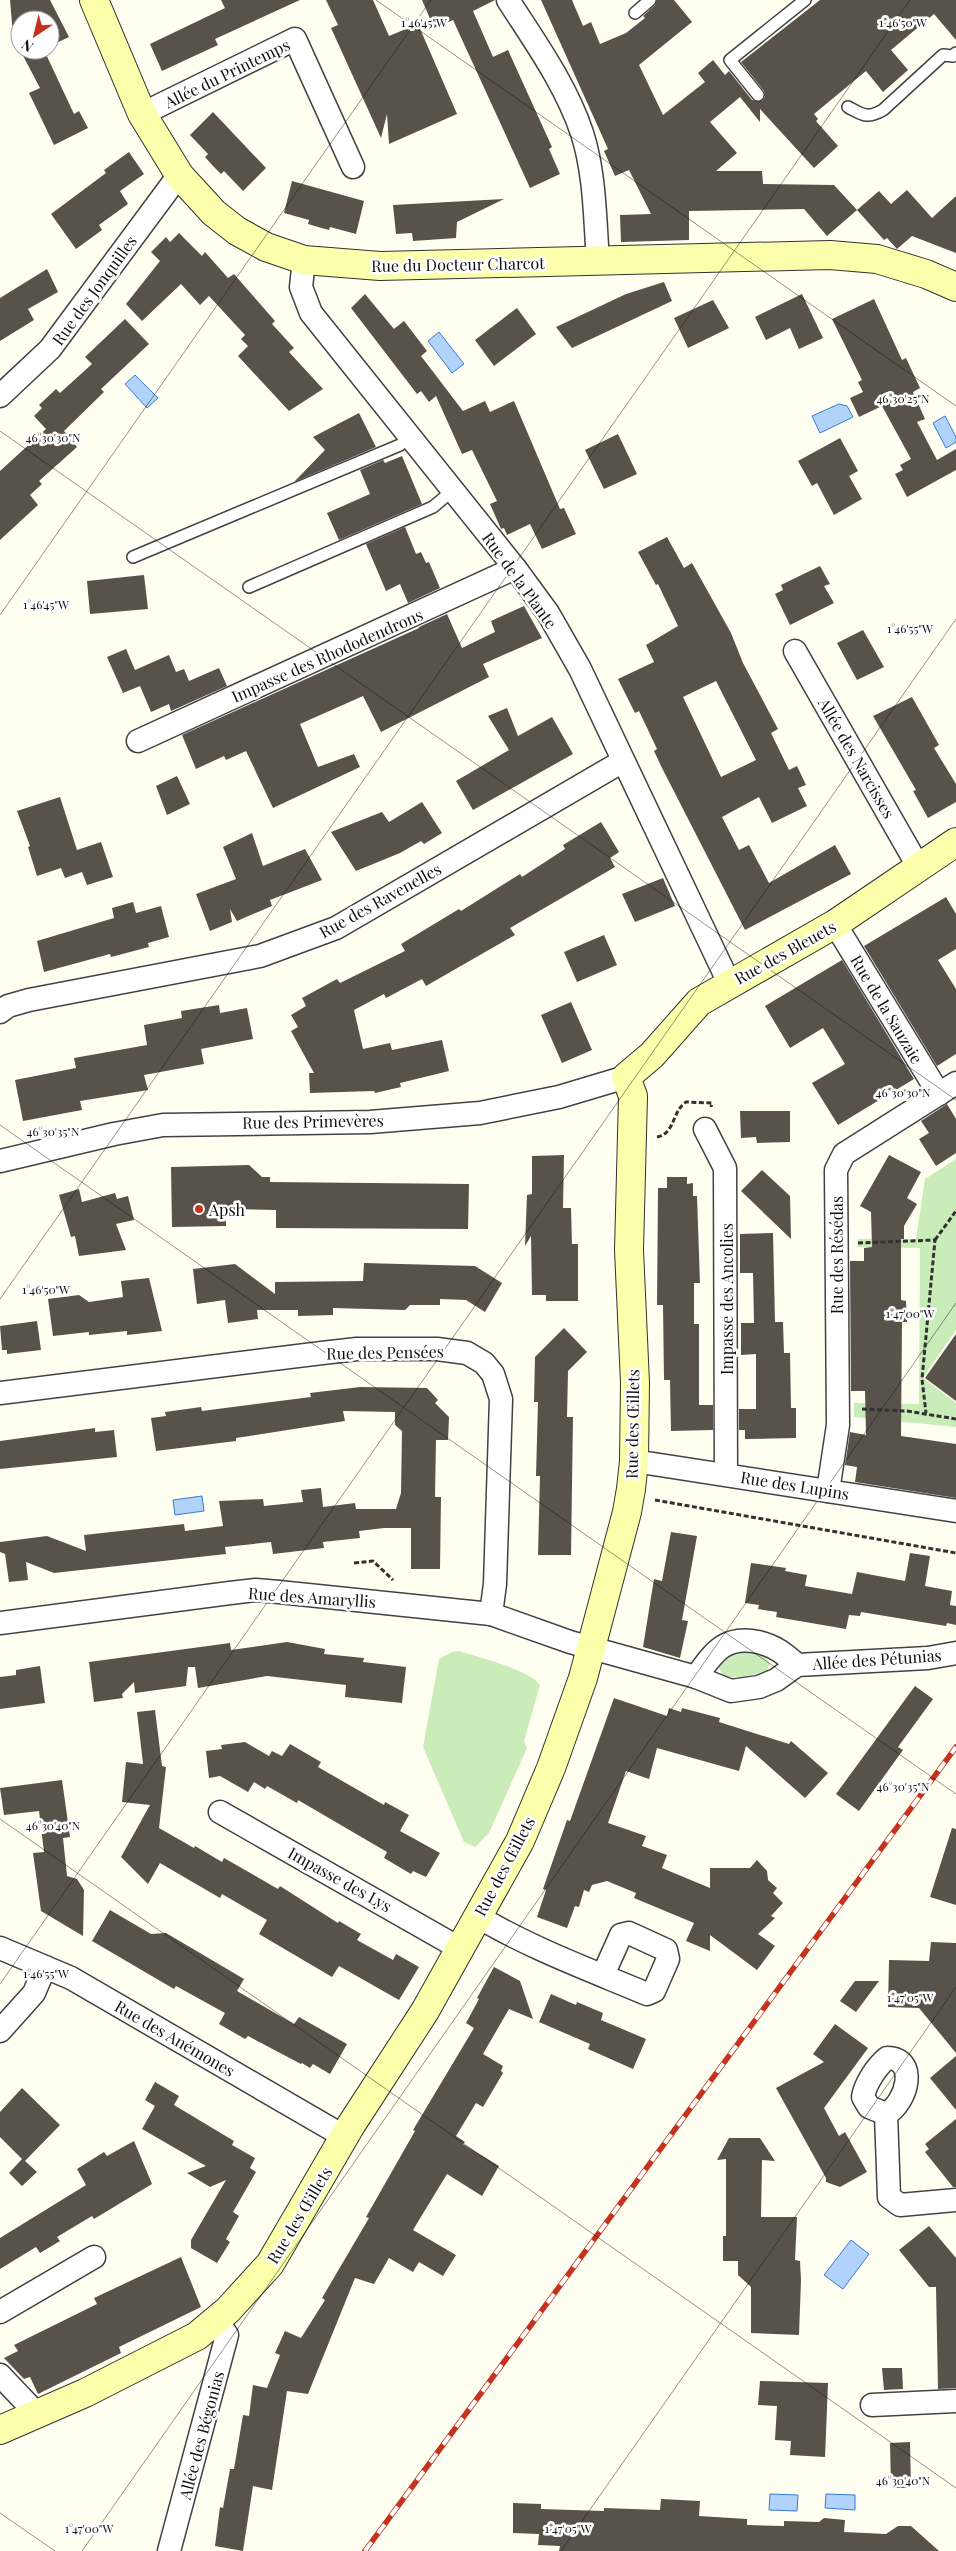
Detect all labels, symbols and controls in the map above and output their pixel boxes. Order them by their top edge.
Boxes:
north arrow [10,10,60,60]
text: 1°46'45"W [401,14,447,30]
text: 1°46'50"W [879,14,927,30]
street label: Allée du Printemps [160,34,293,113]
text: N [18,35,37,57]
street label: Rue des Jonquilles [47,231,141,349]
street label: Rue du Docteur Charcot [371,252,545,276]
text: 46°30'25"N [876,390,930,406]
text: 46°30'30"N [26,429,81,445]
street label: Rue de la Plante [478,528,562,632]
text: 1°46'45"W [23,596,69,612]
street label: Impasse des Rhododendrons [228,603,426,707]
text: 1°46'55"W [887,620,933,636]
street label: Allée des Narcisses [814,693,900,822]
street label: Rue des Ravenelles [315,858,445,942]
street label: Rue des Bleuets [731,915,839,989]
street label: Rue de la Sauzaie [846,951,928,1067]
text: 46°30'30"N [876,1084,931,1100]
street label: Rue des Primevères [242,1109,384,1133]
text: 46°30'35"N [27,1123,80,1139]
street label: Rue des Résédas [826,1196,847,1314]
place label: Apsh [208,1199,246,1220]
marker: Apsh [193,1203,205,1215]
street label: Impasse des Ancolies [716,1223,737,1375]
text: 1°46'50"W [22,1281,70,1297]
text: 1°47'00"W [886,1305,934,1321]
street label: Rue des Pensées [326,1340,444,1364]
street label: Rue des Œillets [621,1369,643,1479]
street label: Rue des Lupins [739,1466,851,1504]
street label: Rue des Amaryllis [248,1582,376,1612]
street label: Allée des Pétunias [811,1644,942,1674]
text: 46°30'35"N [877,1778,930,1794]
street label: Rue des Œillets [469,1813,539,1919]
text: 46°30'40"N [26,1817,81,1833]
street label: Impasse des Lys [284,1842,396,1916]
text: 1°46'55"W [23,1965,69,1981]
text: 1°47'05"W [887,1989,933,2005]
street label: Rue des Anémones [111,1995,239,2081]
street label: Rue des Œillets [262,2163,336,2267]
street label: Allée des Bégonias [173,2368,228,2503]
text: 46°30'40"N [876,2472,931,2488]
text: 1°47'00"W [65,2520,113,2536]
text: 1°47'05"W [545,2520,591,2536]

